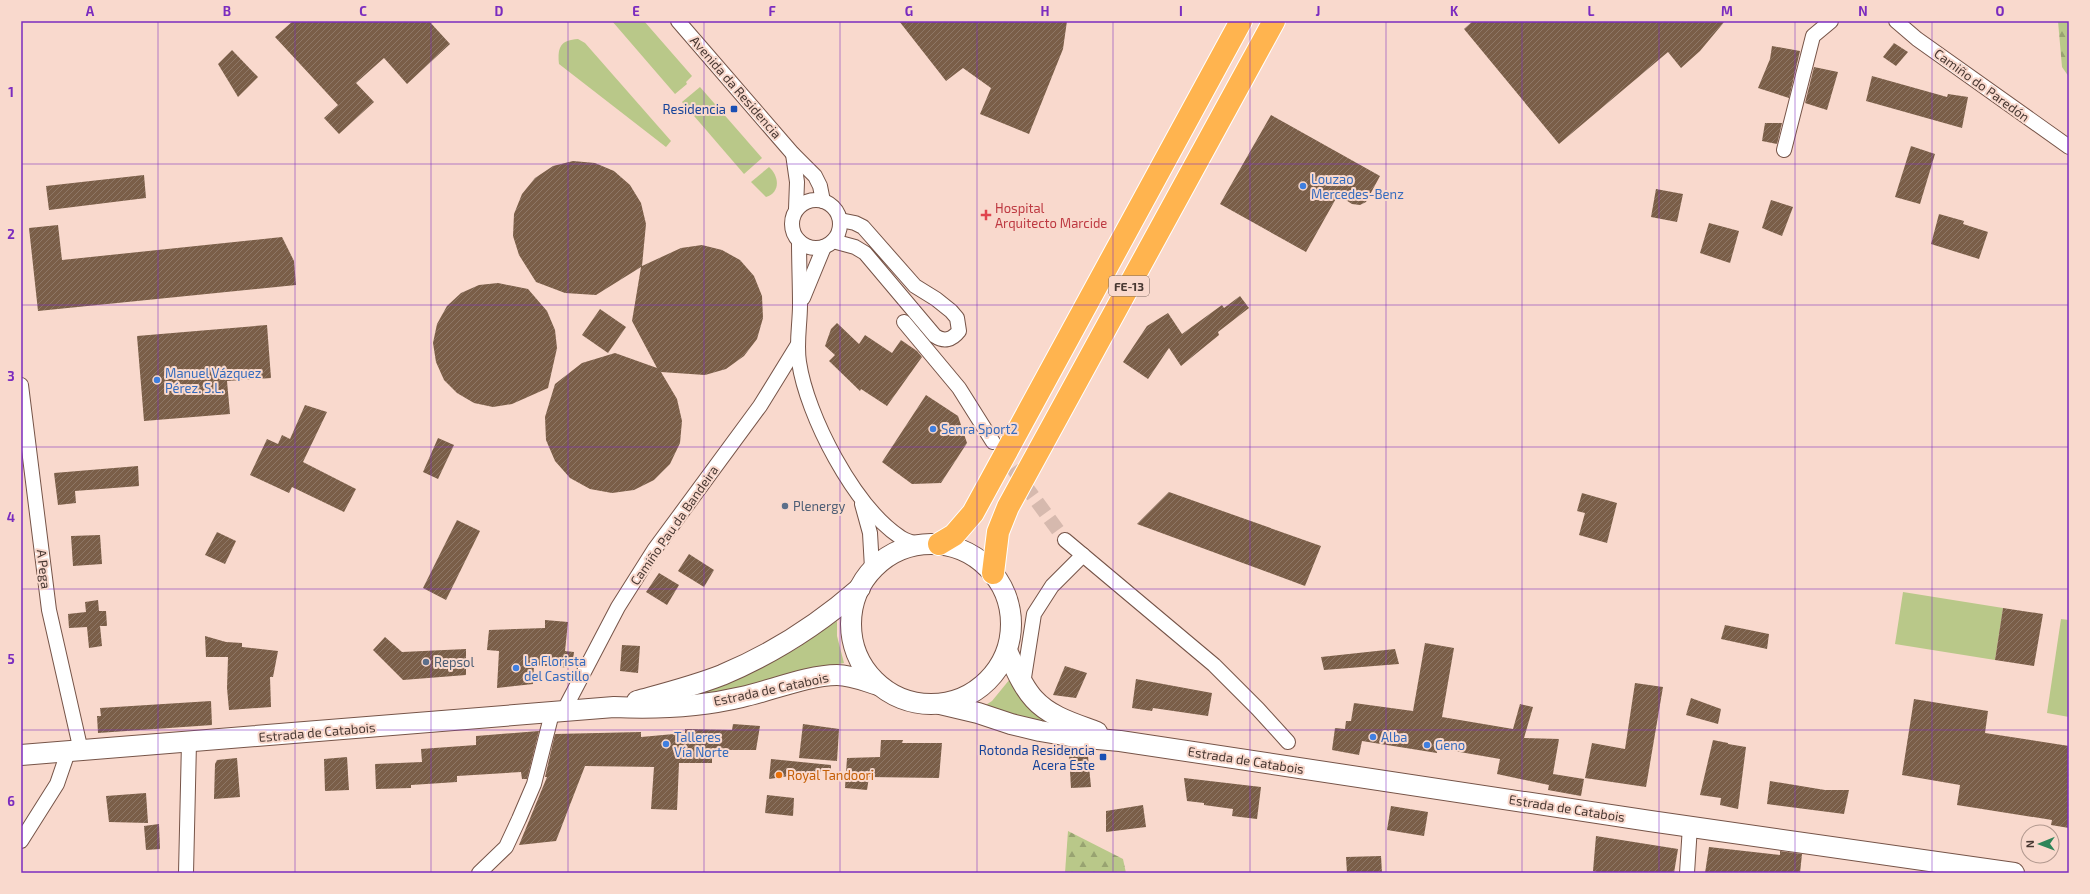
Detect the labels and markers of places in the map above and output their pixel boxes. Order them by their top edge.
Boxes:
place label: Residencia [663,101,726,117]
marker: Residencia [729,104,739,114]
place label: Louzao Mercedes-Benz [1311,171,1404,202]
marker: Louzao Mercedes-Benz [1298,181,1308,191]
place label: Hospital Arquitecto Marcide [995,200,1107,231]
marker: Hospital Arquitecto Marcide [980,209,992,221]
place label: Manuel Vázquez Pérez. S.L. [165,365,261,396]
marker: Manuel Vázquez Pérez. S.L. [152,375,162,385]
place label: Senra Sport2 [941,421,1018,437]
marker: Senra Sport2 [928,424,938,434]
place label: Plenergy [793,498,845,514]
marker: Plenergy [780,501,790,511]
place label: La Florista del Castillo [524,653,589,684]
place label: Repsol [434,654,474,670]
marker: Repsol [421,657,431,667]
marker: La Florista del Castillo [511,663,521,673]
place label: Talleres Vía Norte [674,729,729,760]
place label: Alba [1381,729,1408,745]
marker: Alba [1368,732,1378,742]
place label: Geno [1435,737,1465,753]
marker: Talleres Vía Norte [661,739,671,749]
marker: Geno [1422,740,1432,750]
place label: Rotonda Residencia Acera Este [979,742,1095,773]
marker: Rotonda Residencia Acera Este [1098,752,1108,762]
place label: Royal Tandoori [787,767,874,783]
marker: Royal Tandoori [774,770,784,780]

